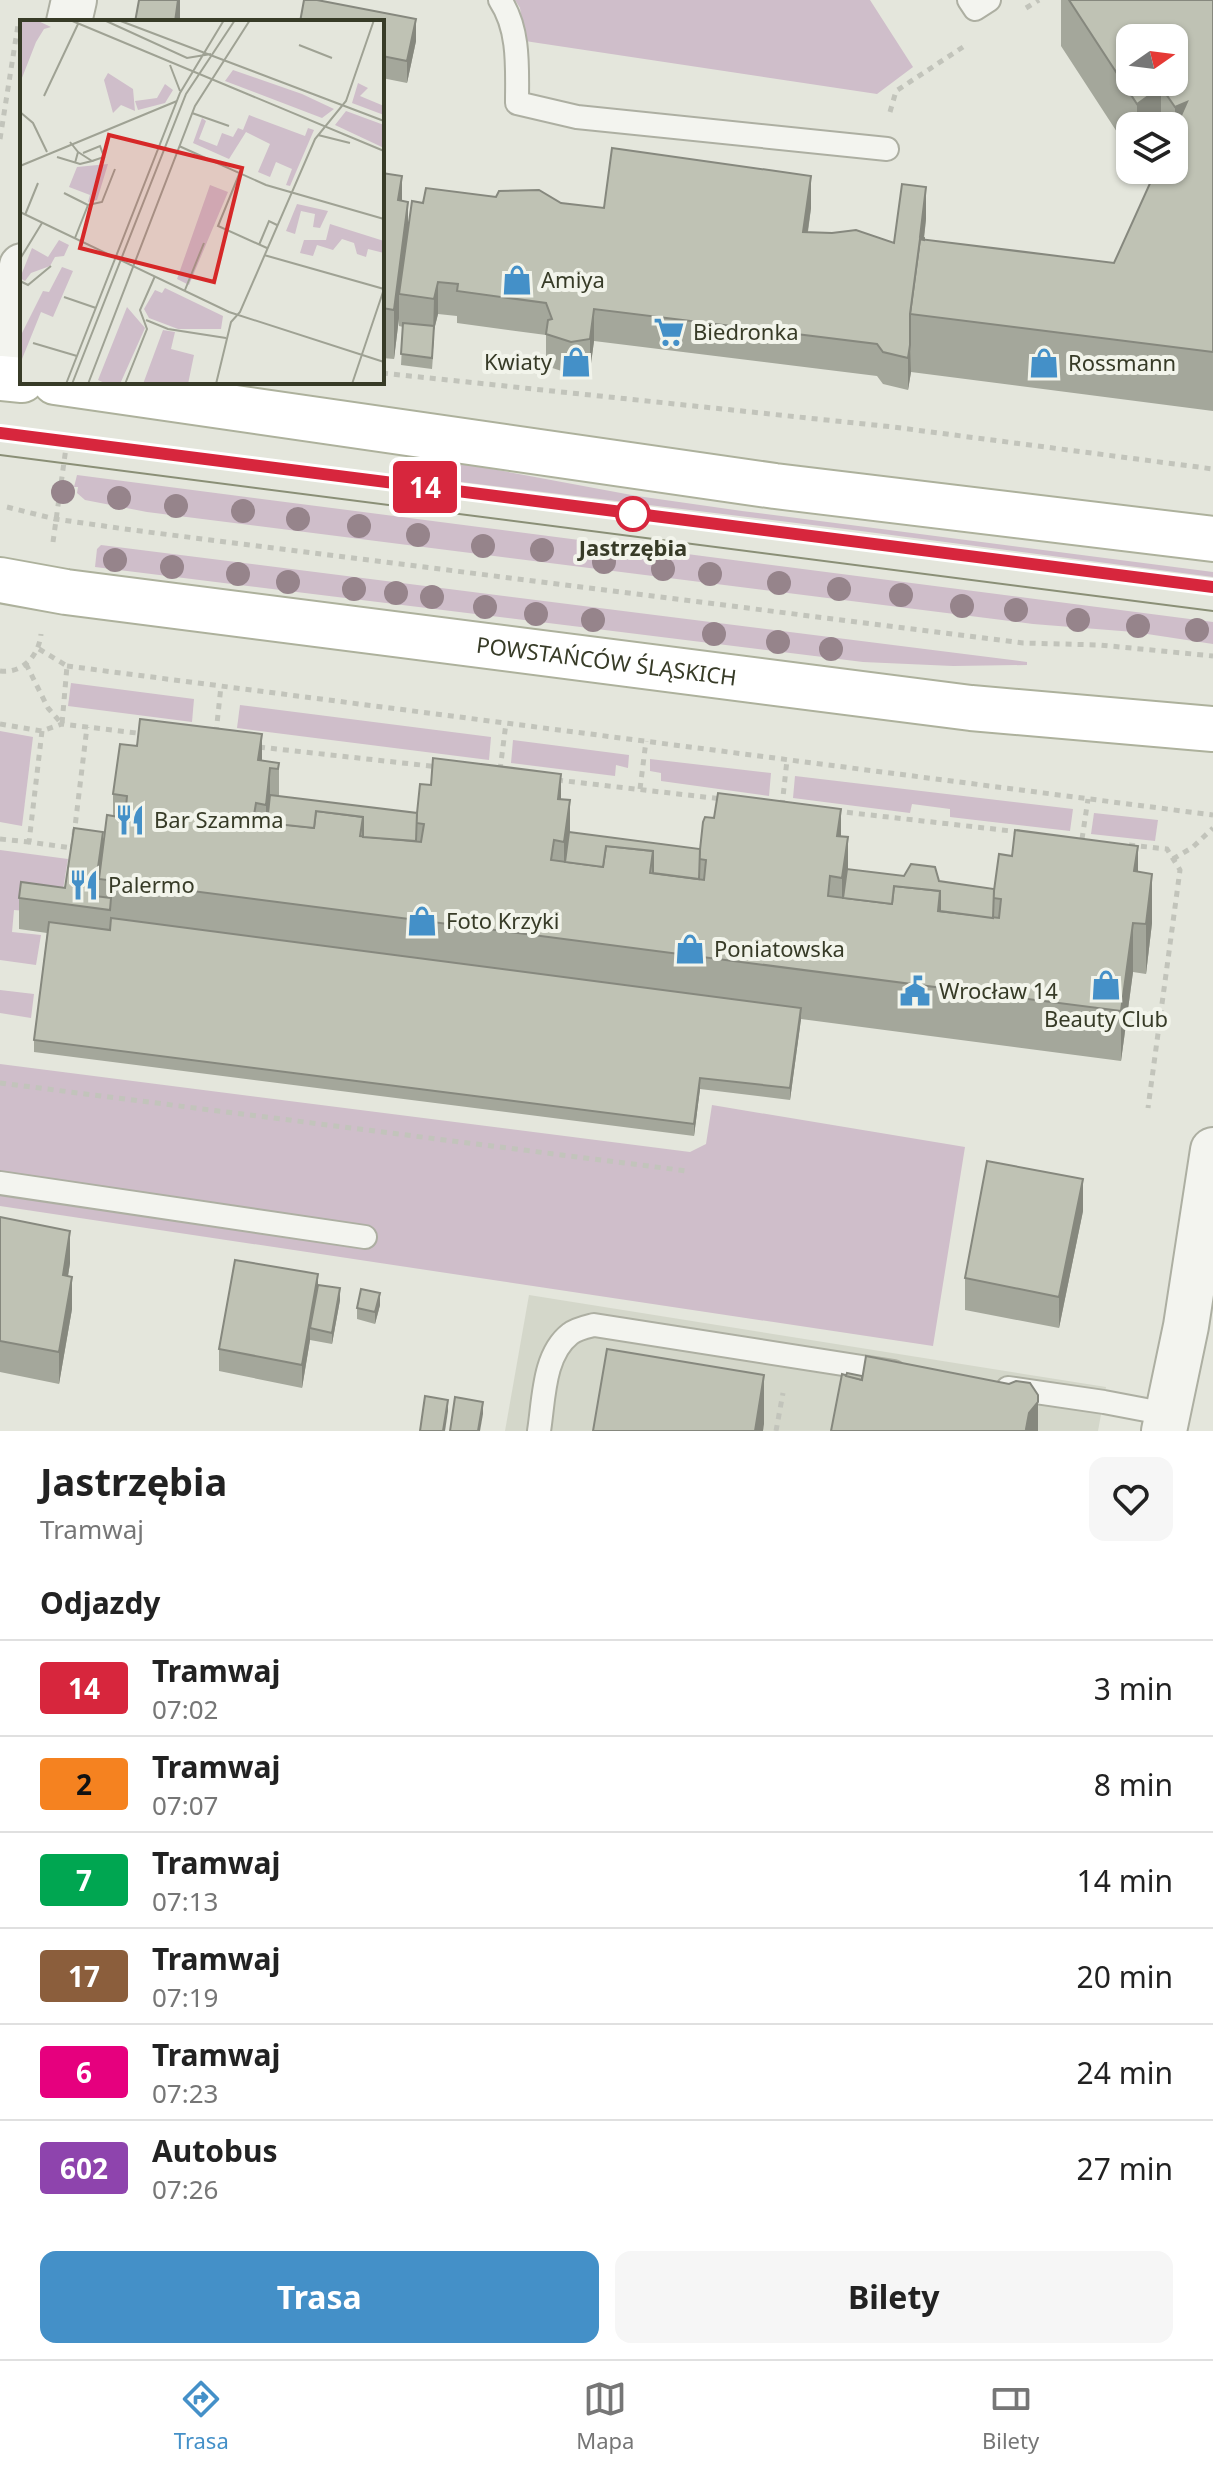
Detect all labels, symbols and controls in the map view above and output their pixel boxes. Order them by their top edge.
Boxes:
inset map [20,20,384,384]
north arrow [1116,24,1188,96]
map controls [1116,24,1188,184]
button: layers [1116,112,1188,184]
shop icon: Amiya [500,263,534,297]
place label: Amiya [541,264,605,294]
supermarket icon: Biedronka [652,315,686,349]
place label: Biedronka [693,316,799,346]
shop icon: Kwiaty [559,345,593,379]
place label: Kwiaty [484,346,553,376]
shop icon: Rossmann [1027,346,1061,380]
place label: Rossmann [1068,347,1176,377]
line badge: 14 [389,461,461,513]
text: 14 [409,468,441,506]
marker: Jastrzębia [616,497,650,531]
place label: Jastrzębia [577,532,687,562]
street label: POWSTAŃCÓW ŚLĄSKICH [475,629,738,692]
restaurant icon: Bar Szamma [113,803,147,837]
place label: Bar Szamma [154,804,284,834]
restaurant icon: Palermo [67,868,101,902]
place label: Palermo [108,869,195,899]
shop icon: Foto Krzyki [405,904,439,938]
place label: Foto Krzyki [446,905,559,935]
shop icon: Poniatowska [673,932,707,966]
place label: Poniatowska [714,933,845,963]
shop icon: Beauty Club [1089,968,1123,1002]
public building icon: Wrocław 14 [898,974,932,1008]
place label: Wrocław 14 [939,975,1058,1005]
place label: Beauty Club [1044,1003,1168,1033]
text: Jastrzębia [40,1455,227,1507]
button: heart [1089,1457,1173,1541]
text: Tramwaj [40,1511,144,1547]
text: Odjazdy [40,1582,160,1623]
text: Tramwaj [152,1650,280,1691]
text: 3 min [1094,1668,1173,1709]
text: 14 [68,1669,100,1707]
text: 07:02 [152,1691,218,1727]
text: Tramwaj [152,1746,280,1787]
text: 8 min [1094,1764,1173,1805]
text: 2 [76,1765,92,1803]
text: 07:07 [152,1787,218,1823]
text: Tramwaj [152,1842,280,1883]
text: 14 min [1077,1860,1173,1901]
text: 7 [76,1861,92,1899]
text: 07:13 [152,1883,218,1919]
text: Tramwaj [152,1938,280,1979]
text: 20 min [1077,1956,1173,1997]
text: 17 [68,1957,100,1995]
text: 07:19 [152,1979,218,2015]
text: Tramwaj [152,2034,280,2075]
text: 24 min [1077,2052,1173,2093]
text: 6 [76,2053,92,2091]
text: 07:23 [152,2075,218,2111]
text: Autobus [152,2130,278,2171]
text: 27 min [1077,2148,1173,2189]
text: 602 [60,2149,108,2187]
text: 07:26 [152,2171,218,2207]
button: Trasa [40,2251,599,2343]
button: Bilety [615,2251,1173,2343]
tab: Trasa [174,2377,229,2455]
tab: Mapa [576,2377,634,2455]
tab: Bilety [982,2377,1039,2455]

